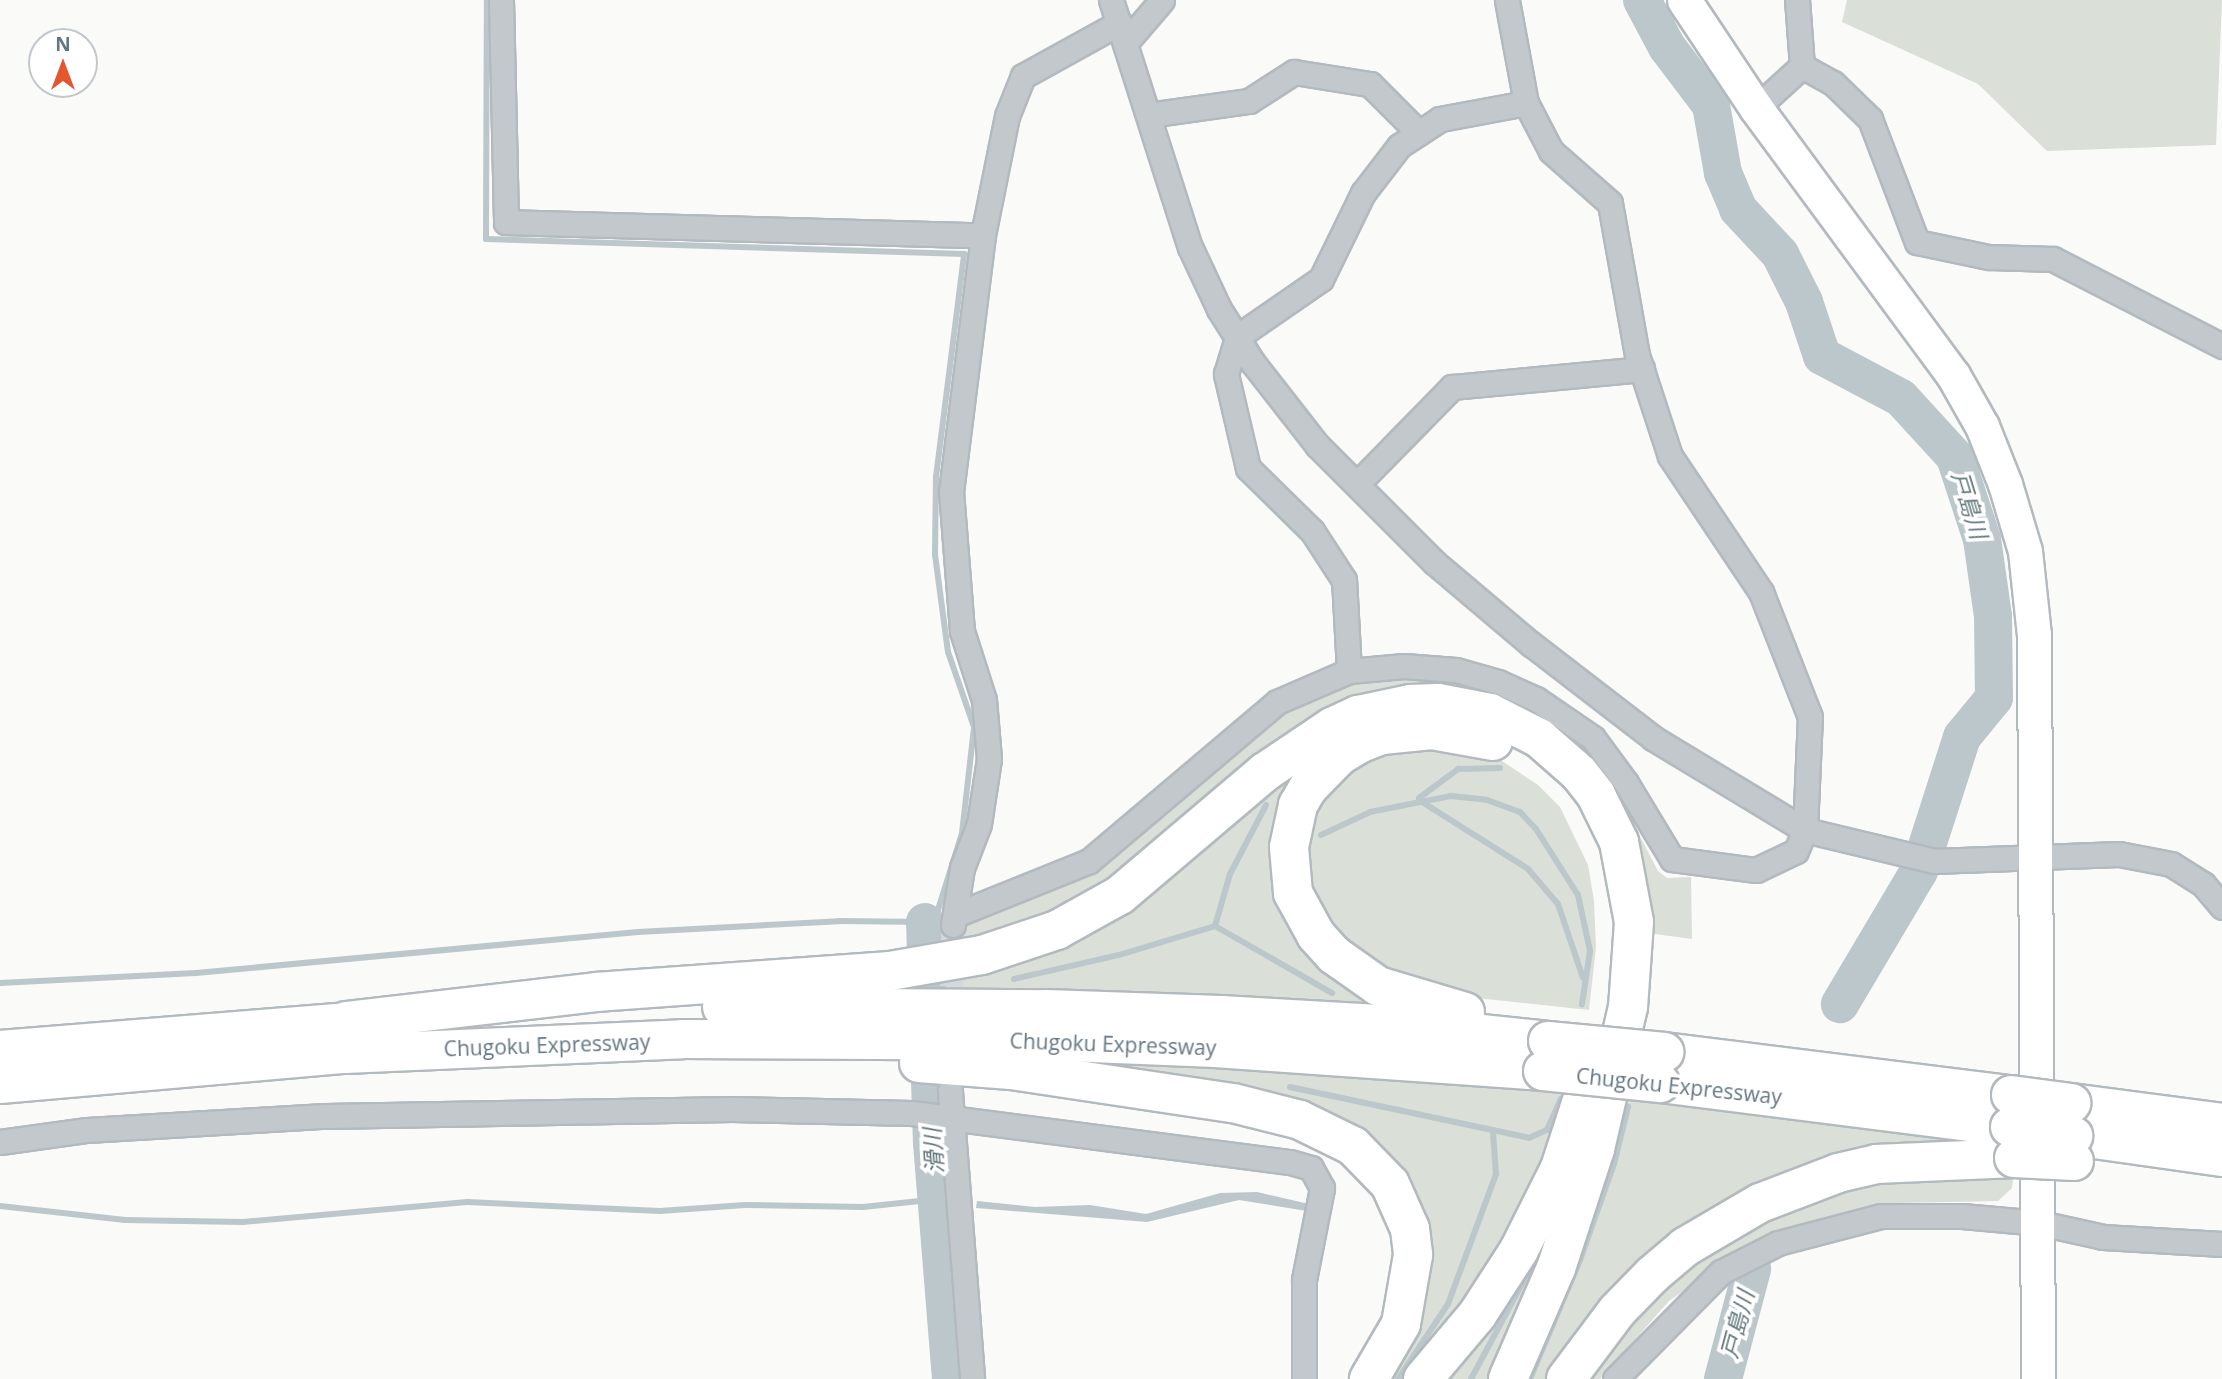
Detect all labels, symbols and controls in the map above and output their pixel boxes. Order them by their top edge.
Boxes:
north arrow [28,28,98,98]
text: N [55,31,71,57]
water label: 戸島川 [1947,468,1993,542]
street label: Chugoku Expressway [1009,1028,1217,1060]
street label: Chugoku Expressway [443,1029,651,1061]
street label: Chugoku Expressway [1575,1063,1783,1109]
water label: 滑川 [918,1127,948,1175]
water label: 戸島川 [1715,1287,1759,1361]

